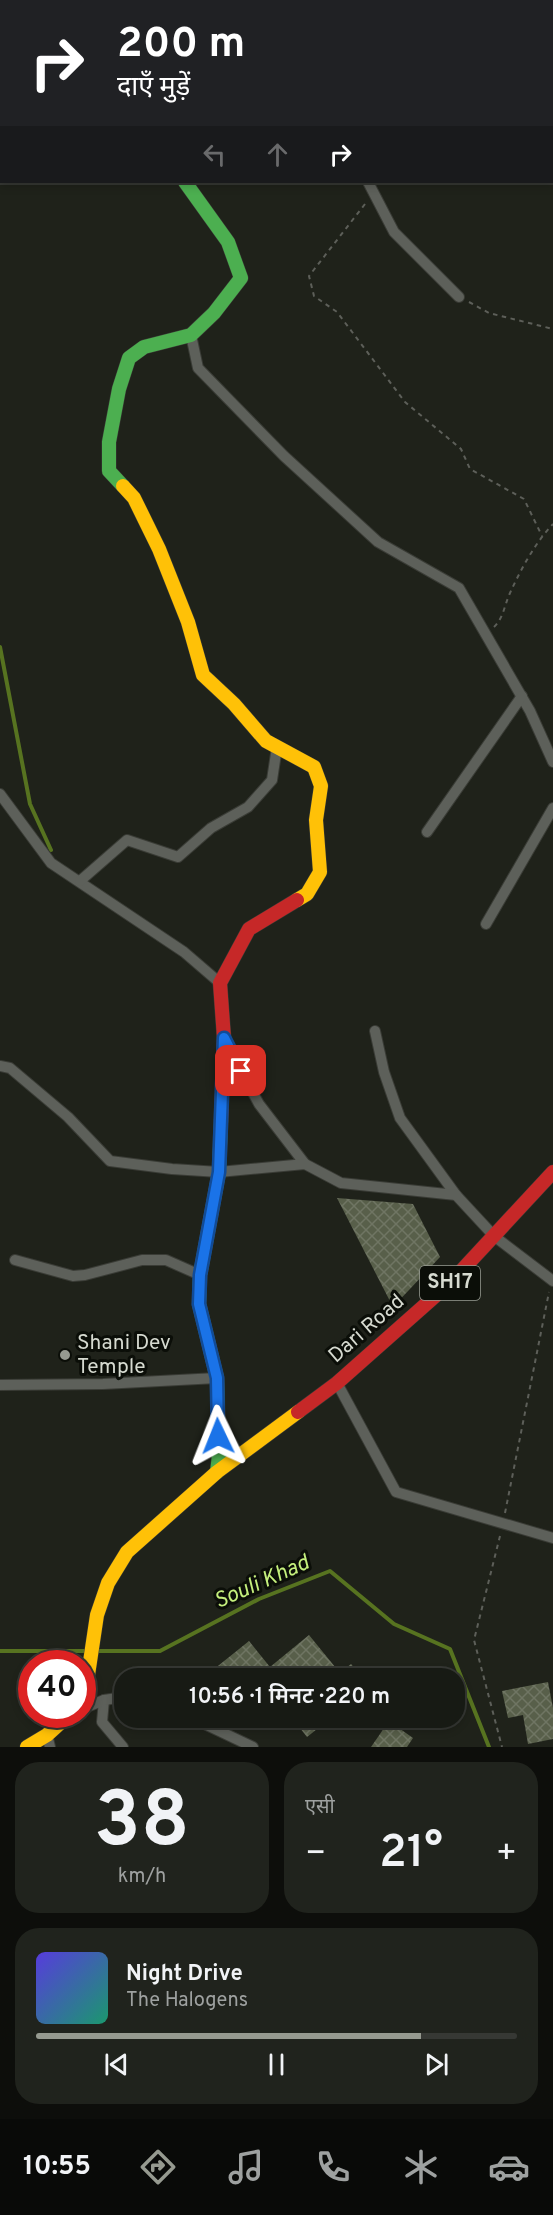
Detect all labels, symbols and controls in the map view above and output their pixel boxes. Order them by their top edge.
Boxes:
text: 200 m [117,19,245,72]
icon: right [18,24,96,102]
text: दाएँ मुड़ें [117,71,190,105]
icon: left [198,138,231,171]
icon: ahead [261,138,294,171]
icon: right [324,138,357,171]
pin [215,1045,266,1096]
icon: arrive [224,1054,257,1087]
road number: SH17 [420,1266,480,1300]
street label: Dari Road [323,1289,411,1369]
place label: Shani Dev Temple [77,1330,171,1381]
marker: Shani Dev Temple [58,1348,72,1362]
position arrow [186,1404,250,1468]
water label: Souli Khad [210,1549,316,1616]
speed limit sign: 40 [18,1650,96,1728]
text: 10:56 · 1 मिनट · 220 m [189,1684,390,1711]
text: 38 [94,1775,190,1874]
text: एसी [305,1795,335,1821]
text: 21° [379,1826,443,1883]
text: − [305,1834,326,1876]
text: + [496,1834,517,1876]
text: km/h [118,1864,166,1890]
text: Night Drive [126,1961,243,1988]
text: The Halogens [126,1988,248,2014]
icon: previous [100,2048,133,2081]
icon: pause [260,2048,293,2081]
icon: next [420,2048,453,2081]
icon: directions [137,2146,179,2188]
icon: music [225,2146,267,2188]
icon: phone [312,2146,354,2188]
icon: climate [400,2146,442,2188]
icon: car [488,2146,530,2188]
text: 10:55 [23,2150,91,2184]

